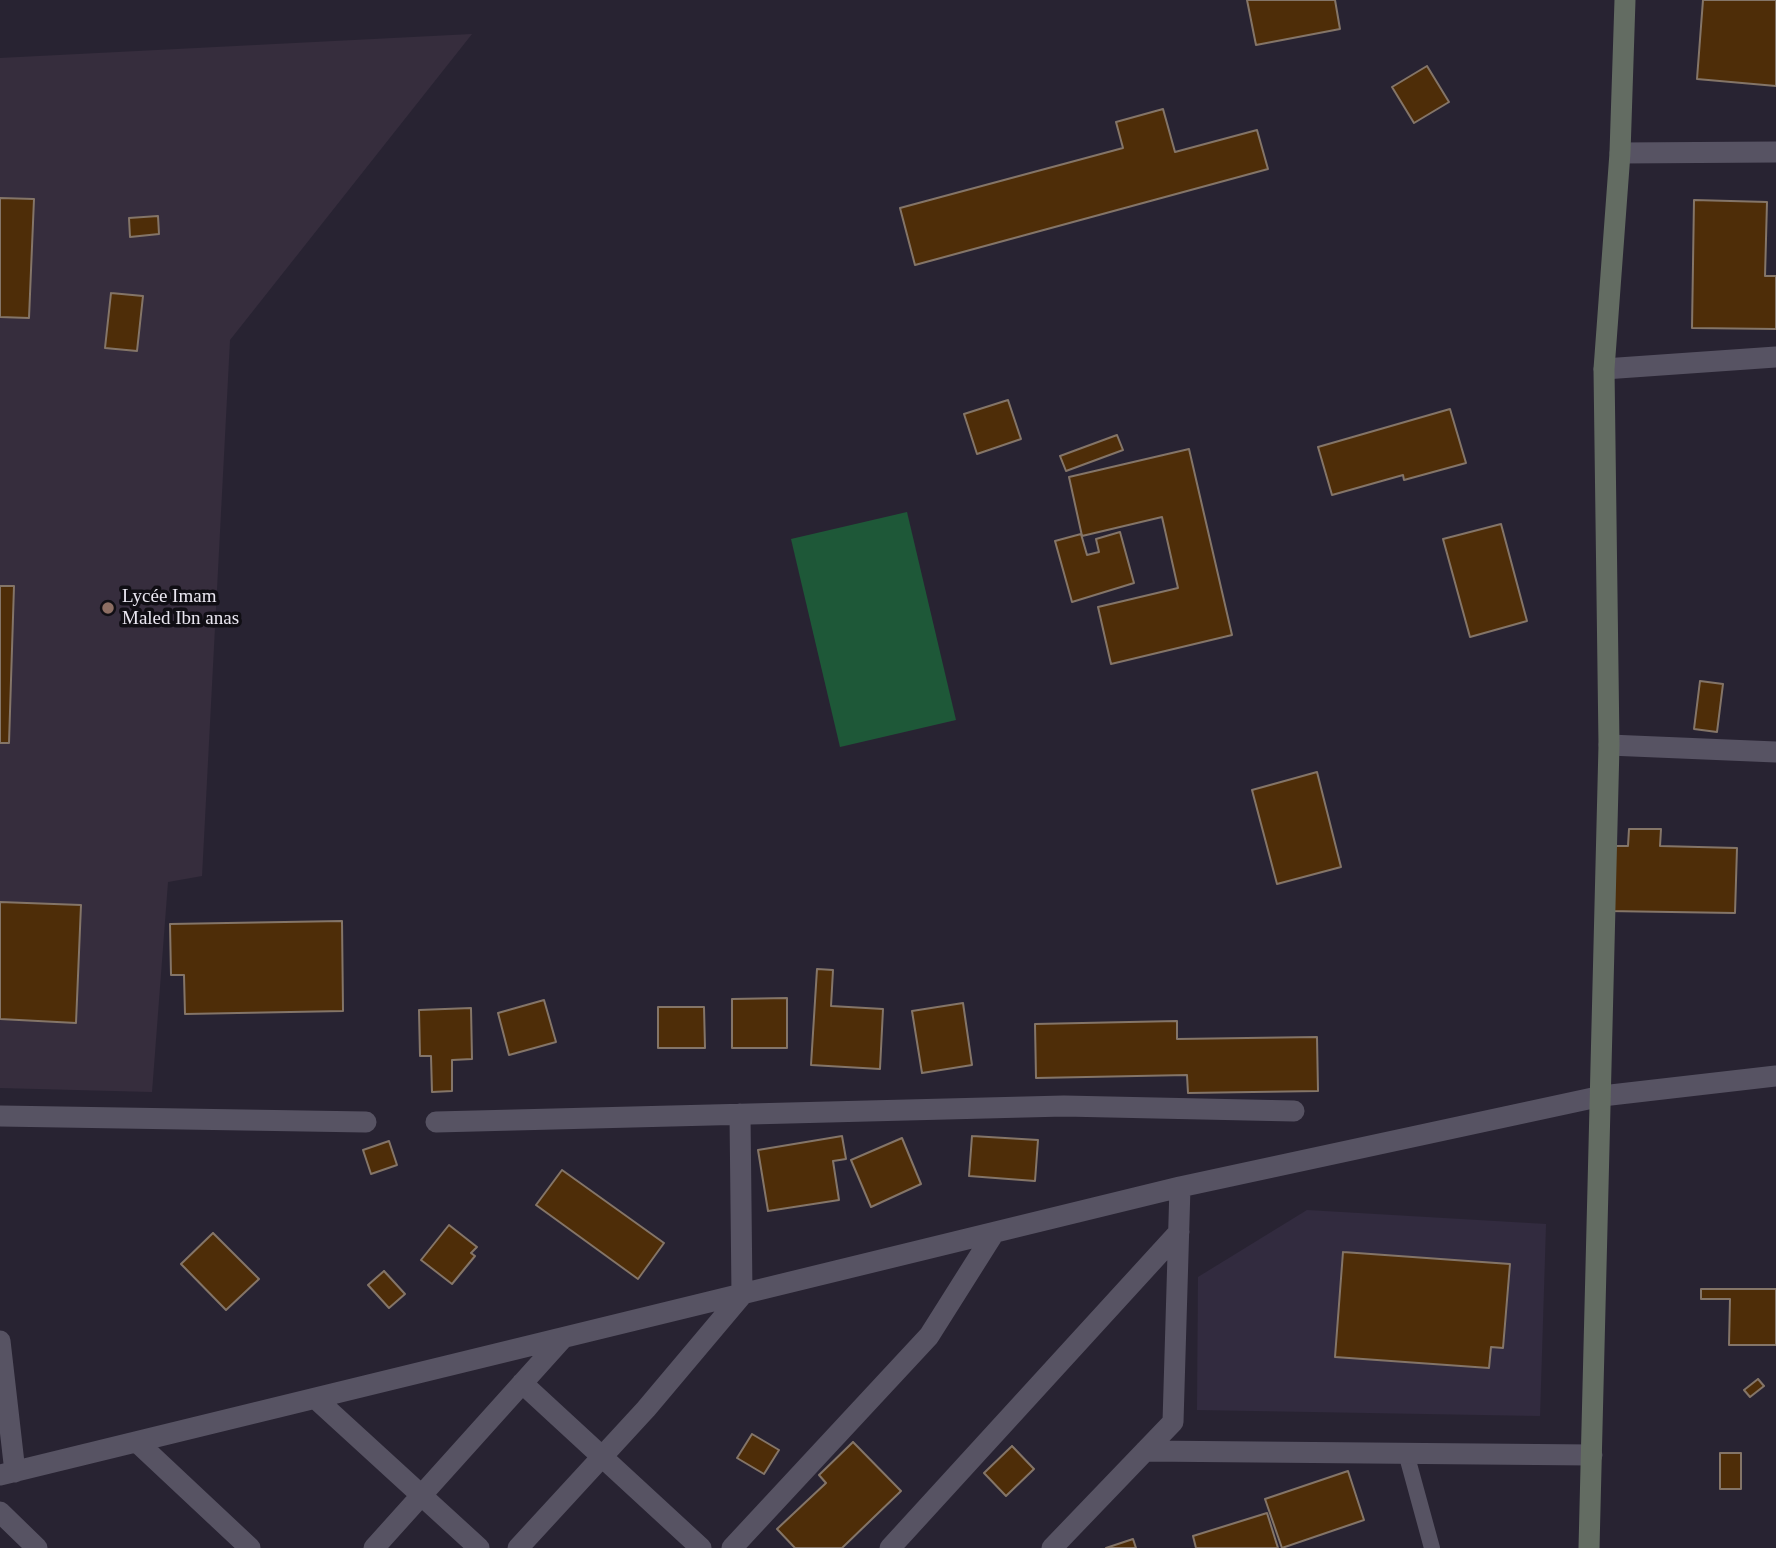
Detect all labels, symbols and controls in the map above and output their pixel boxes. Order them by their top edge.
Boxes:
place label: Lycée Imam Maled Ibn anas [122,586,239,630]
marker: Lycée Imam Maled Ibn anas [100,600,116,616]

